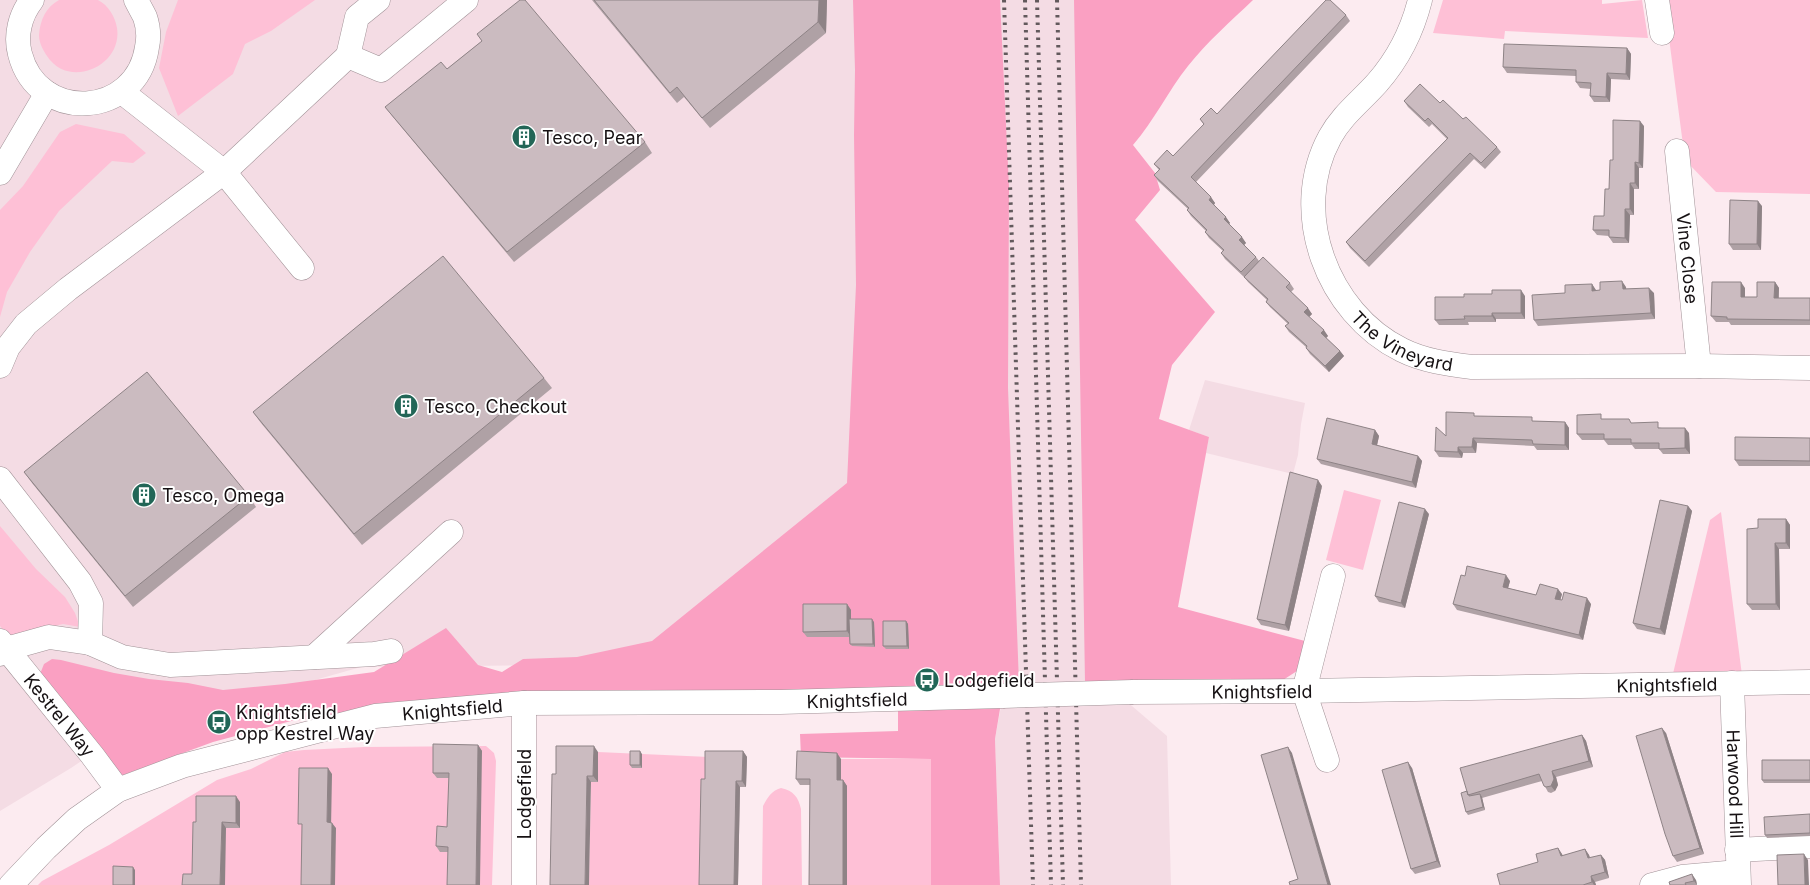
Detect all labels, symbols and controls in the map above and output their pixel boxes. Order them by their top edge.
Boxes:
building icon: Tesco, Pear [511,124,537,150]
place label: Tesco, Pear [542,127,643,148]
street label: Vine Close [1673,212,1703,305]
street label: The Vineyard [1347,306,1455,375]
building icon: Tesco, Checkout [393,393,419,419]
place label: Tesco, Checkout [424,396,567,417]
building icon: Tesco, Omega [131,482,157,508]
place label: Tesco, Omega [162,485,285,506]
bus stop icon: Lodgefield [914,667,940,693]
street label: Kestrel Way [20,669,99,761]
place label: Lodgefield [944,670,1034,691]
street label: Knightsfield [1616,673,1718,696]
street label: Knightsfield [1211,680,1313,702]
street label: Knightsfield [806,688,908,712]
street label: Knightsfield [401,694,504,724]
place label: Knightsfield opp Kestrel Way [236,702,374,744]
bus stop icon: Knightsfield opp Kestrel Way [206,709,232,735]
street label: Harwood Hill [1723,729,1748,839]
street label: Lodgefield [514,749,535,839]

